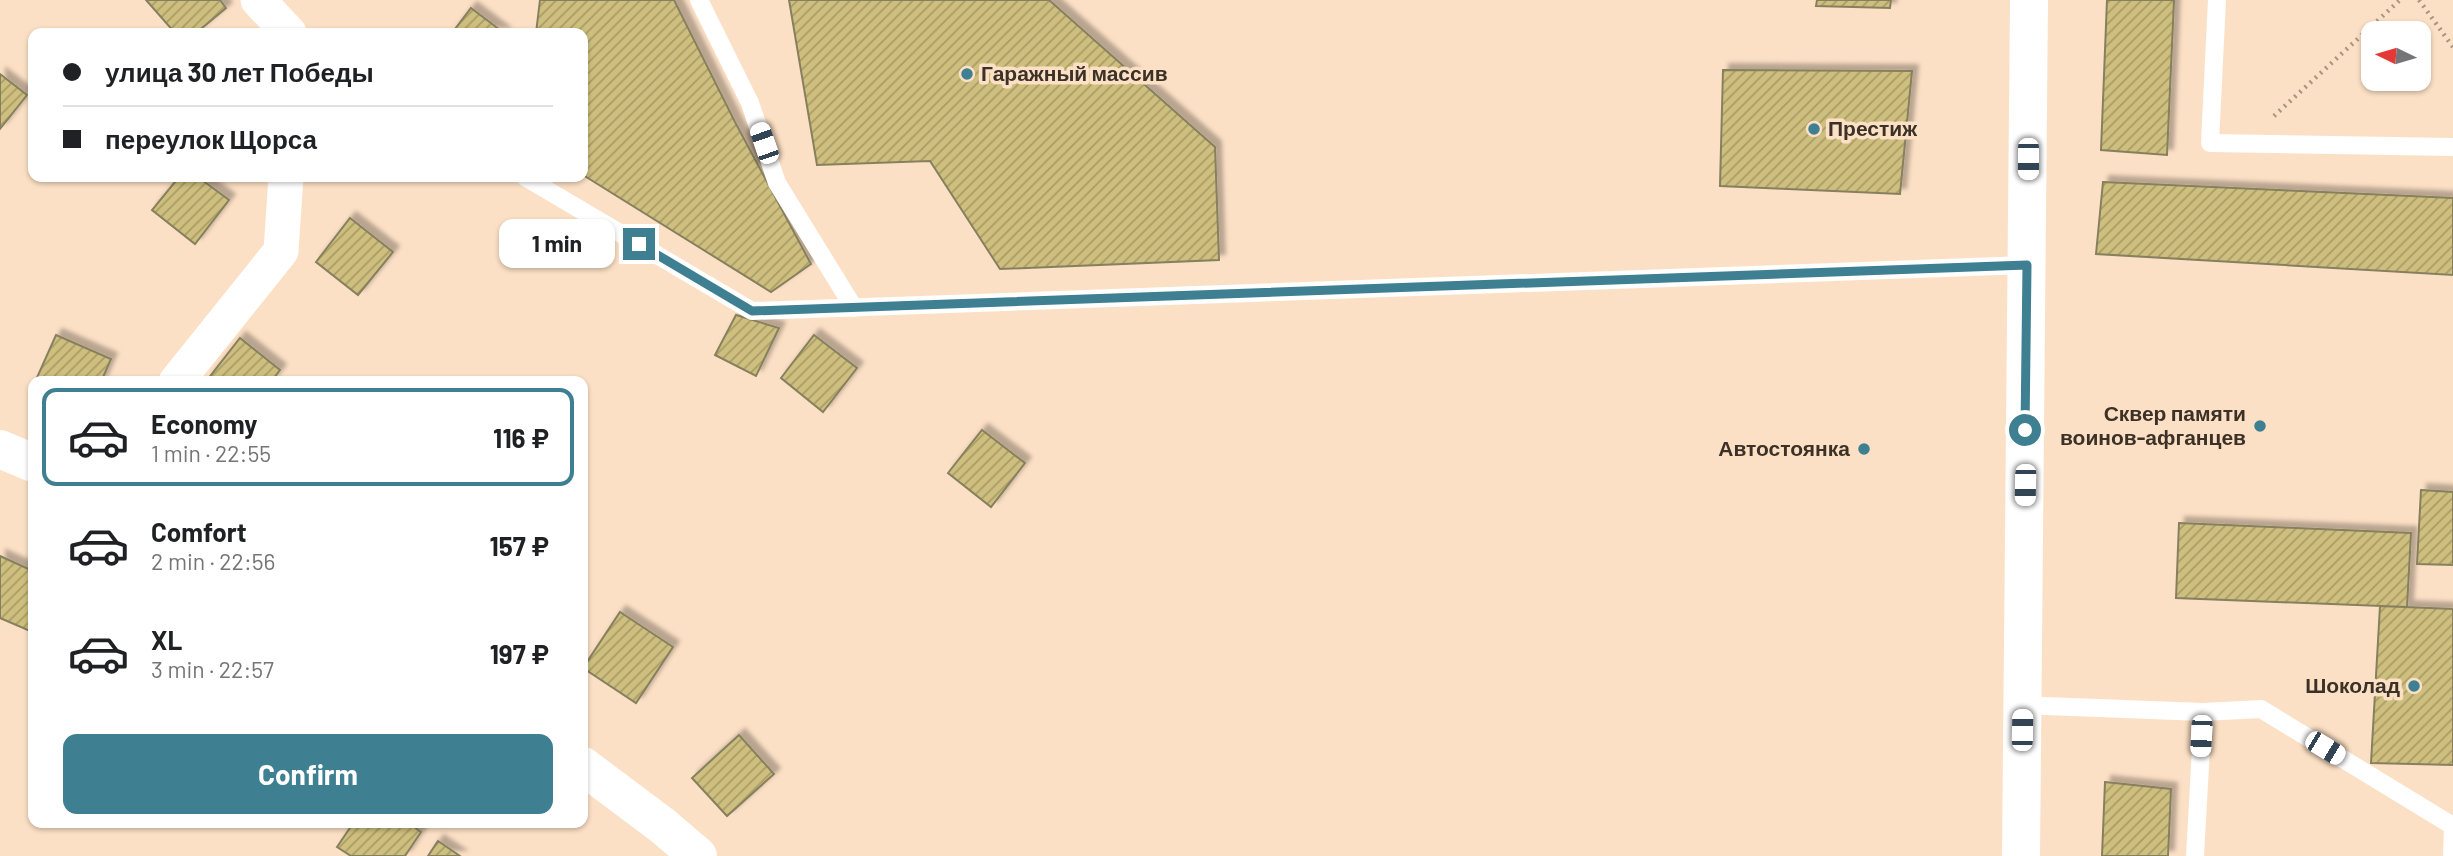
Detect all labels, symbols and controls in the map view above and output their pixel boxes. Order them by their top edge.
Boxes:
north arrow [2361,21,2431,91]
map controls [2361,21,2431,91]
text: улица 30 лет Победы [105,56,374,87]
place label: Гаражный массив [981,60,1168,85]
marker: Гаражный массив [959,66,975,82]
place label: Престиж [1828,115,1918,140]
car [748,120,781,166]
marker: Престиж [1806,121,1822,137]
text: переулок Щорса [105,123,317,154]
car [2018,138,2039,180]
callout: 1 min [499,219,614,268]
route end [623,228,655,260]
text: 1 min [532,229,582,257]
place label: Сквер памяти воинов-афганцев [2060,400,2246,449]
icon: car [67,406,130,469]
text: Economy [151,408,257,439]
route start [2009,414,2041,446]
marker: Сквер памяти воинов-афганцев [2252,418,2268,434]
text: 116 ₽ [493,422,549,453]
place label: Автостоянка [1718,435,1850,460]
text: 1 min · 22:55 [151,439,271,467]
marker: Автостоянка [1856,441,1872,457]
car [2015,464,2036,506]
icon: car [67,514,130,577]
text: Comfort [151,516,247,547]
text: 157 ₽ [489,530,549,561]
text: 2 min · 22:56 [151,547,275,575]
icon: car [67,622,130,685]
text: XL [151,624,182,655]
text: 197 ₽ [490,638,549,669]
text: 3 min · 22:57 [151,655,274,683]
place label: Шоколад [2305,672,2400,697]
marker: Шоколад [2406,678,2422,694]
car [2012,709,2033,751]
car [2190,714,2213,758]
car [2302,728,2349,768]
button: Confirm [63,734,553,814]

